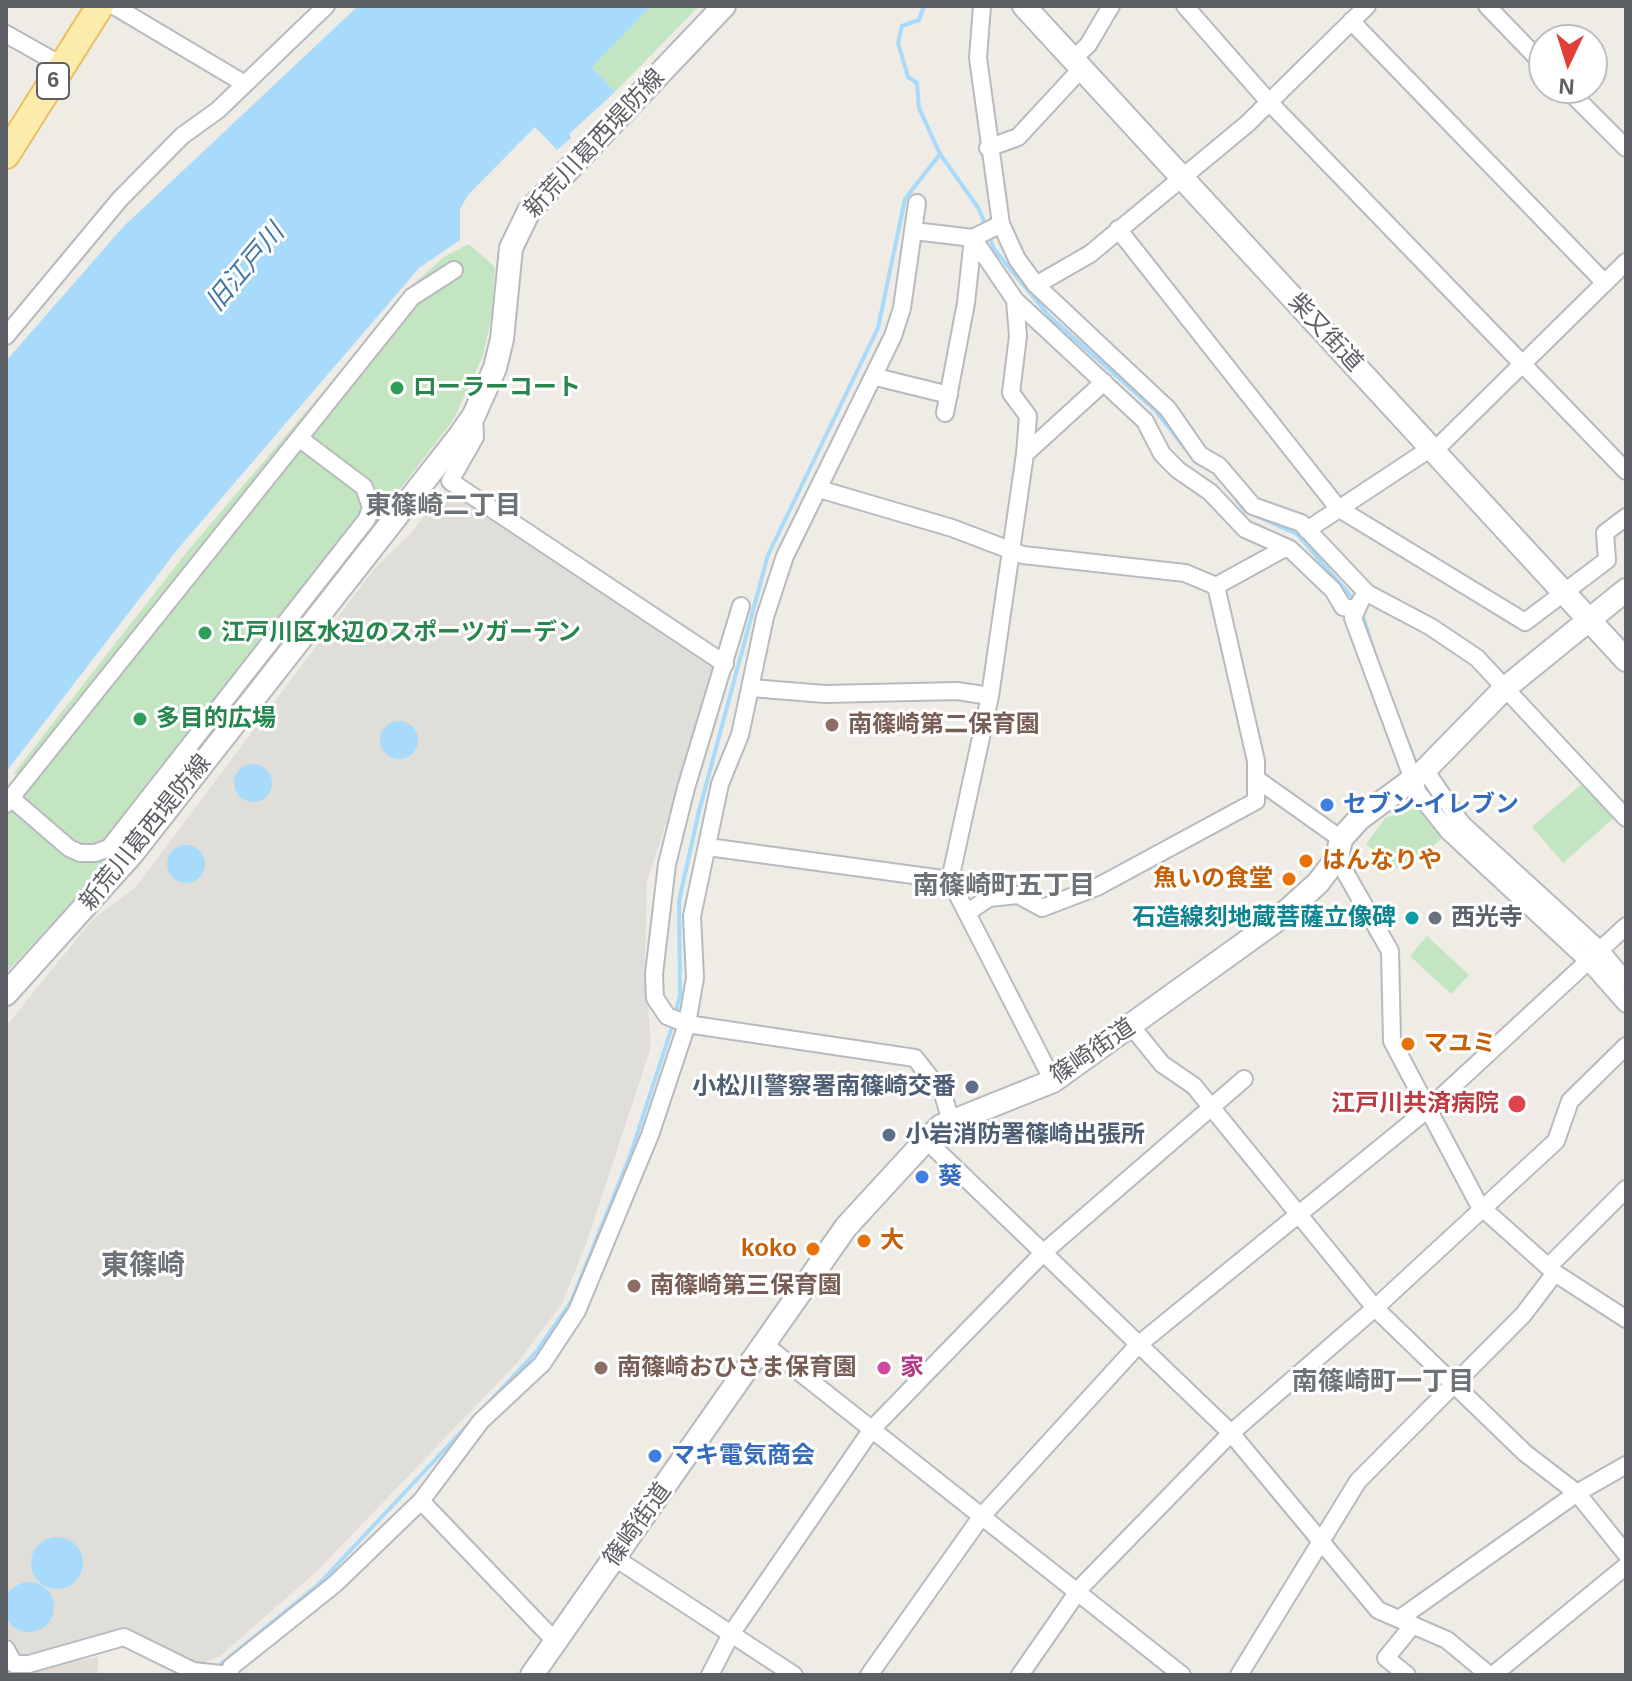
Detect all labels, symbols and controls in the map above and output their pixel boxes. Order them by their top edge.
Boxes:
north arrow [1528,24,1608,104]
road number: 6 [37,63,69,99]
street label: 新荒川葛西堤防線 [519,64,671,224]
text: N [1558,73,1575,99]
water label: 旧江戸川 [201,218,291,318]
street label: 柴又街道 [1282,288,1368,378]
place label: ローラーコート [413,374,581,402]
marker: ローラーコート [388,379,406,397]
district label: 東篠崎二丁目 [365,491,521,523]
place label: 江戸川区水辺のスポーツガーデン [221,619,581,647]
marker: 江戸川区水辺のスポーツガーデン [196,624,214,642]
place label: 多目的広場 [156,705,276,733]
marker: 多目的広場 [131,710,149,728]
place label: 南篠崎第二保育園 [848,711,1040,739]
marker: 南篠崎第二保育園 [823,716,841,734]
street label: 新荒川葛西堤防線 [74,749,218,917]
place label: セブン-イレブン [1343,791,1519,819]
marker: セブン-イレブン [1318,796,1336,814]
place label: はんなりや [1322,847,1442,875]
marker: はんなりや [1297,852,1315,870]
place label: 魚いの食堂 [1153,865,1273,893]
marker: 魚いの食堂 [1280,870,1298,888]
district label: 南篠崎町五丁目 [913,871,1095,903]
place label: 石造線刻地蔵菩薩立像碑 [1132,904,1396,932]
place label: 西光寺 [1451,904,1523,932]
marker: 石造線刻地蔵菩薩立像碑 [1403,909,1421,927]
marker: 西光寺 [1426,909,1444,927]
street label: 篠崎街道 [1045,1013,1141,1091]
place label: マユミ [1424,1030,1496,1058]
marker: マユミ [1399,1035,1417,1053]
place label: 小松川警察署南篠崎交番 [692,1073,956,1101]
marker: 小松川警察署南篠崎交番 [963,1078,981,1096]
place label: 江戸川共済病院 [1331,1090,1499,1118]
marker: 江戸川共済病院 [1506,1093,1528,1115]
place label: 小岩消防署篠崎出張所 [905,1121,1145,1149]
marker: 小岩消防署篠崎出張所 [880,1126,898,1144]
place label: 葵 [938,1163,962,1191]
marker: 葵 [913,1168,931,1186]
place label: 大 [880,1227,904,1255]
marker: 大 [855,1232,873,1250]
place label: koko [741,1235,797,1263]
marker: koko [804,1240,822,1258]
district label: 東篠崎 [101,1249,185,1283]
place label: 南篠崎第三保育園 [650,1272,842,1300]
marker: 南篠崎第三保育園 [625,1277,643,1295]
place label: 南篠崎おひさま保育園 [617,1354,857,1382]
place label: 家 [900,1354,924,1382]
marker: 南篠崎おひさま保育園 [592,1359,610,1377]
marker: 家 [875,1359,893,1377]
district label: 南篠崎町一丁目 [1292,1367,1474,1399]
place label: マキ電気商会 [671,1442,815,1470]
marker: マキ電気商会 [646,1447,664,1465]
street label: 篠崎街道 [598,1478,678,1572]

